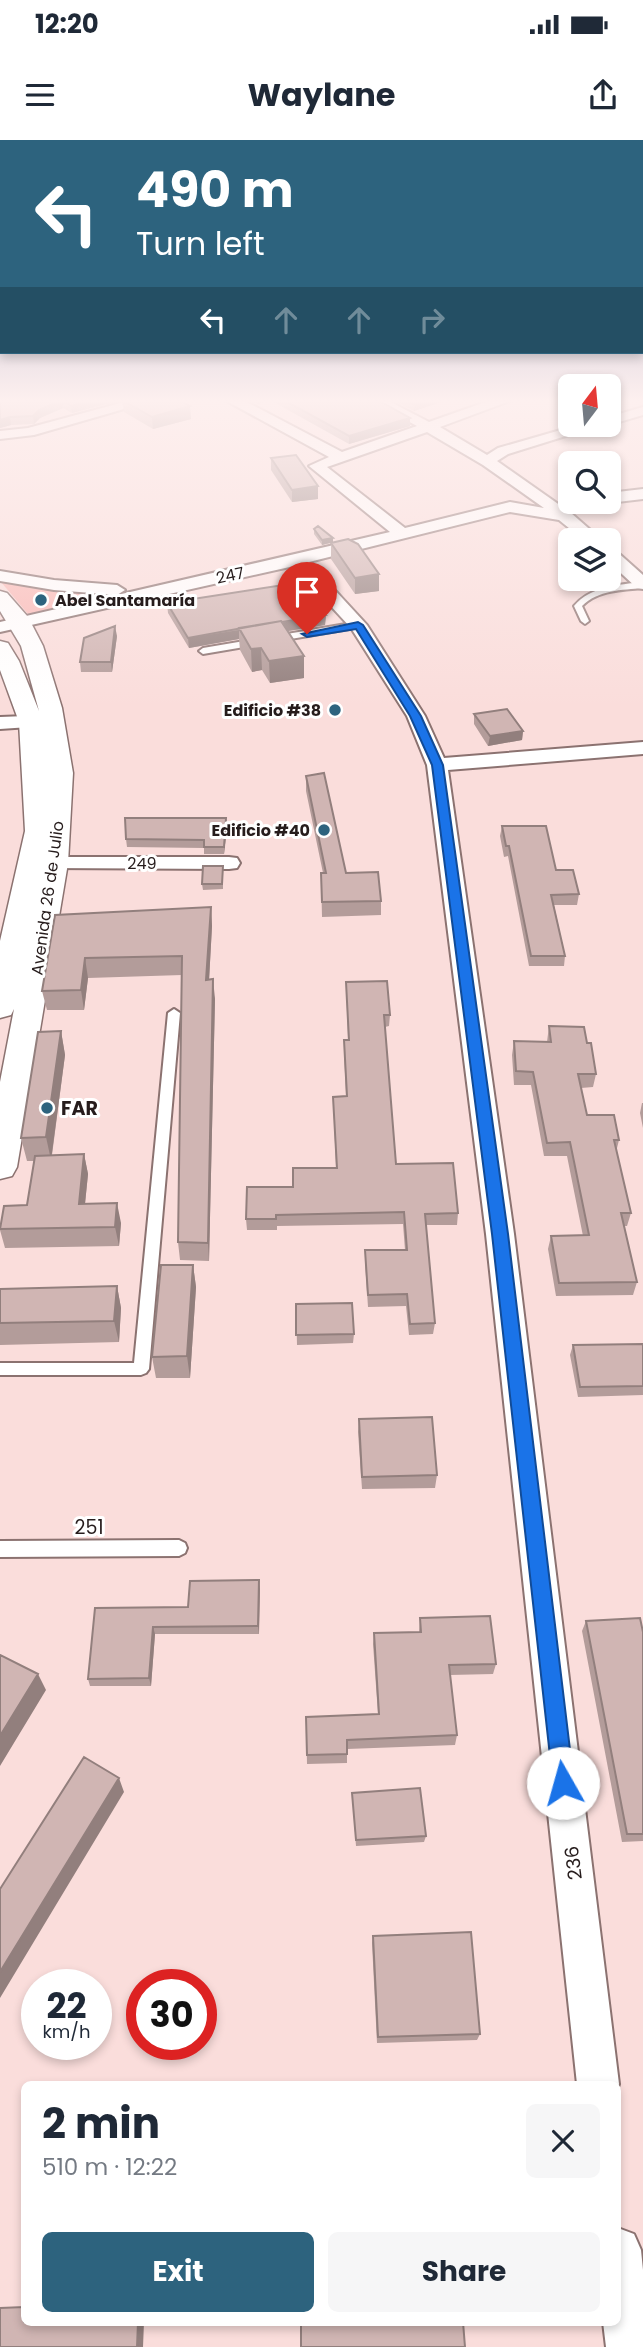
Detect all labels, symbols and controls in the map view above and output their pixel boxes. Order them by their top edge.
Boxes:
text: 12:20 [35,6,99,42]
text: Waylane [247,72,396,117]
icon: menu [21,76,59,114]
icon: share [584,76,622,114]
text: 490 m [136,156,294,224]
icon: left [21,168,112,259]
text: Turn left [136,221,265,266]
icon: left [194,301,232,339]
icon: ahead [267,301,305,339]
icon: ahead [340,301,378,339]
icon: right [413,301,451,339]
north arrow [558,374,621,438]
map controls [558,374,621,591]
button: search [558,451,621,514]
button: layers [558,528,621,591]
street label: 247 [214,561,246,590]
pin [277,562,337,634]
icon: arrive [288,573,326,611]
place label: Abel Santamaría [55,589,195,612]
marker: Abel Santamaría [33,592,49,608]
place label: Edificio #38 [224,699,321,722]
marker: Edificio #38 [327,702,343,718]
place label: Edificio #40 [212,819,310,842]
street label: Avenida 26 de Julio [25,820,70,977]
marker: Edificio #40 [316,822,332,838]
street label: 249 [127,852,157,875]
place label: FAR [61,1095,98,1122]
marker: FAR [39,1100,55,1116]
street label: 251 [75,1514,103,1541]
position arrow [526,1746,600,1820]
street label: 236 [558,1844,589,1882]
speed limit sign: 30 [126,1969,217,2060]
text: 22 [47,1981,86,2030]
text: km/h [43,2019,90,2044]
text: 2 min [42,2094,160,2153]
button: close [526,2104,600,2178]
text: 510 m · 12:22 [42,2151,177,2183]
button: Exit [42,2232,314,2312]
button: Share [328,2232,600,2312]

